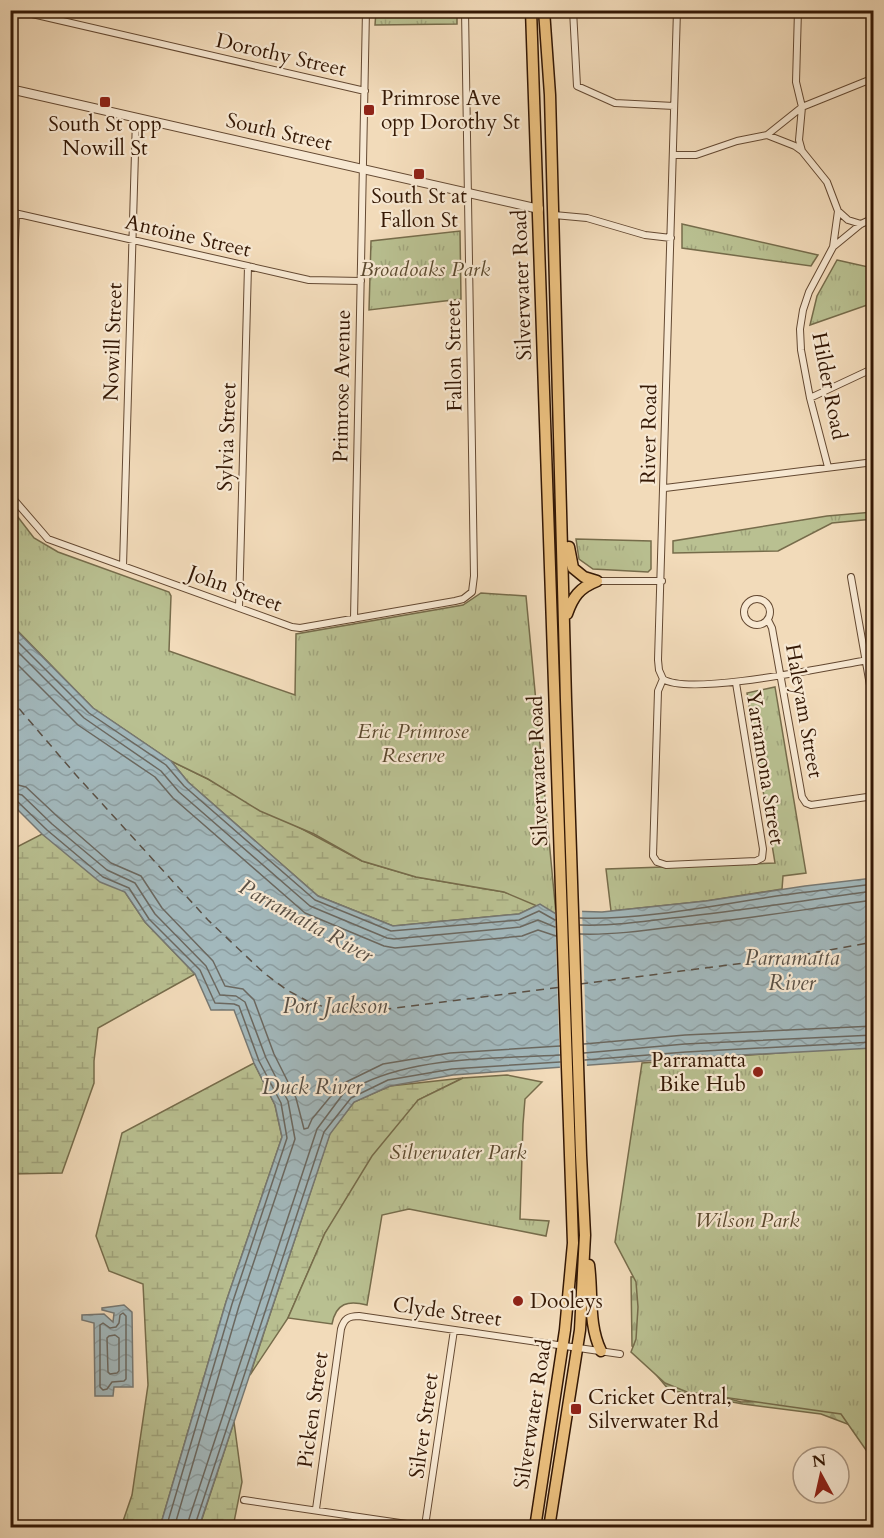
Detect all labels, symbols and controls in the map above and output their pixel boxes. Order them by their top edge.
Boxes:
street label: Dorothy Street [213,26,349,84]
place label: Primrose Ave opp Dorothy St [381,84,520,137]
marker: South St opp Nowill St [98,95,112,109]
marker: Primrose Ave opp Dorothy St [362,103,376,117]
street label: South Street [223,106,335,158]
place label: South St opp Nowill St [48,110,162,163]
marker: South St at Fallon St [412,167,426,181]
place label: South St at Fallon St [371,182,467,235]
street label: Antoine Street [122,207,254,265]
street label: Silverwater Road [505,209,539,361]
park label: Broadoaks Park [360,255,491,284]
street label: Nowill Street [96,282,130,402]
street label: Fallon Street [439,300,469,412]
street label: Primrose Avenue [326,309,358,463]
street label: Hilder Road [804,330,854,442]
street label: Sylvia Street [211,382,243,492]
street label: River Road [634,384,664,484]
street label: John Street [181,558,286,620]
street label: Haleyam Street [778,642,830,781]
street label: Yarramona Street [739,689,792,847]
street label: Silverwater Road [521,695,555,847]
park label: Eric Primrose Reserve [357,717,470,770]
water label: Parramatta River [234,872,379,971]
water label: Parramatta River [744,943,840,998]
water label: Port Jackson [283,991,388,1021]
place label: Parramatta Bike Hub [651,1046,746,1099]
marker: Parramatta Bike Hub [751,1065,765,1079]
water label: Duck River [262,1072,363,1102]
park label: Silverwater Park [389,1138,527,1167]
park label: Wilson Park [695,1206,800,1235]
place label: Dooleys [530,1287,603,1316]
street label: Clyde Street [391,1290,504,1334]
marker: Dooleys [511,1294,525,1308]
street label: Silverwater Road [507,1337,559,1491]
street label: Picken Street [291,1350,336,1470]
street label: Silver Street [402,1371,446,1480]
place label: Cricket Central, Silverwater Rd [588,1383,732,1436]
marker: Cricket Central, Silverwater Rd [569,1402,583,1416]
north arrow [791,1445,851,1505]
text: N [811,1449,828,1473]

